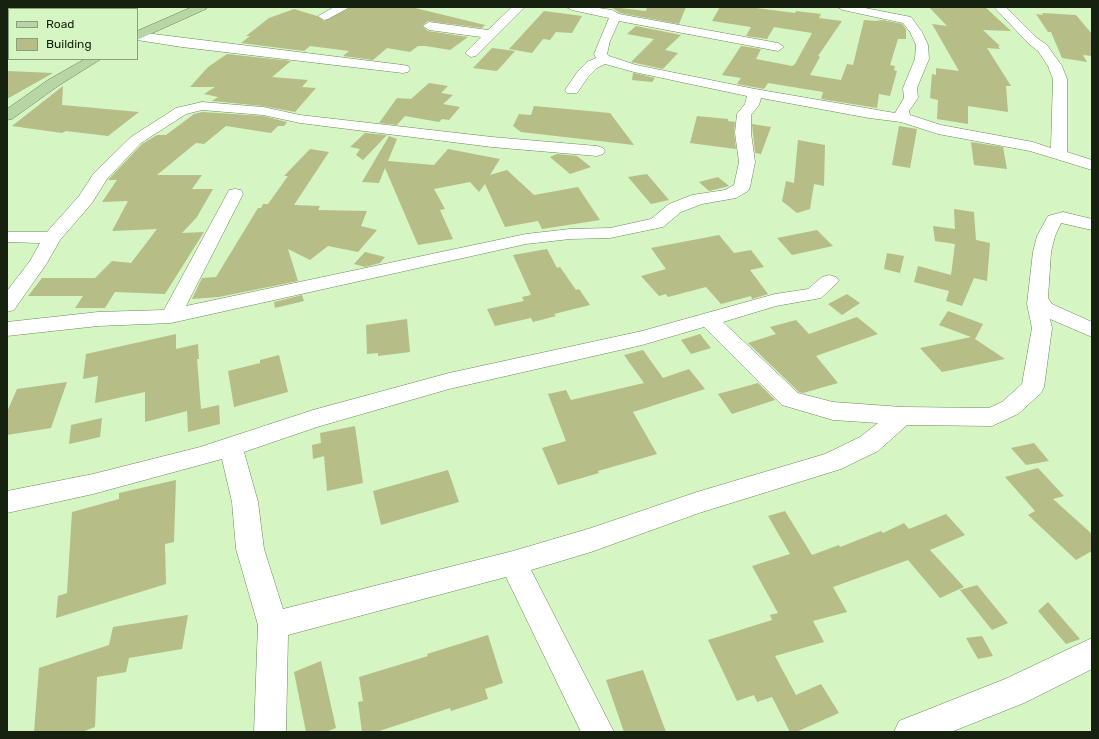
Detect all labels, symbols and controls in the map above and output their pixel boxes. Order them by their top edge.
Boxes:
legend [8,8,138,60]
text: Road [46,17,74,31]
text: Building [46,37,92,51]

